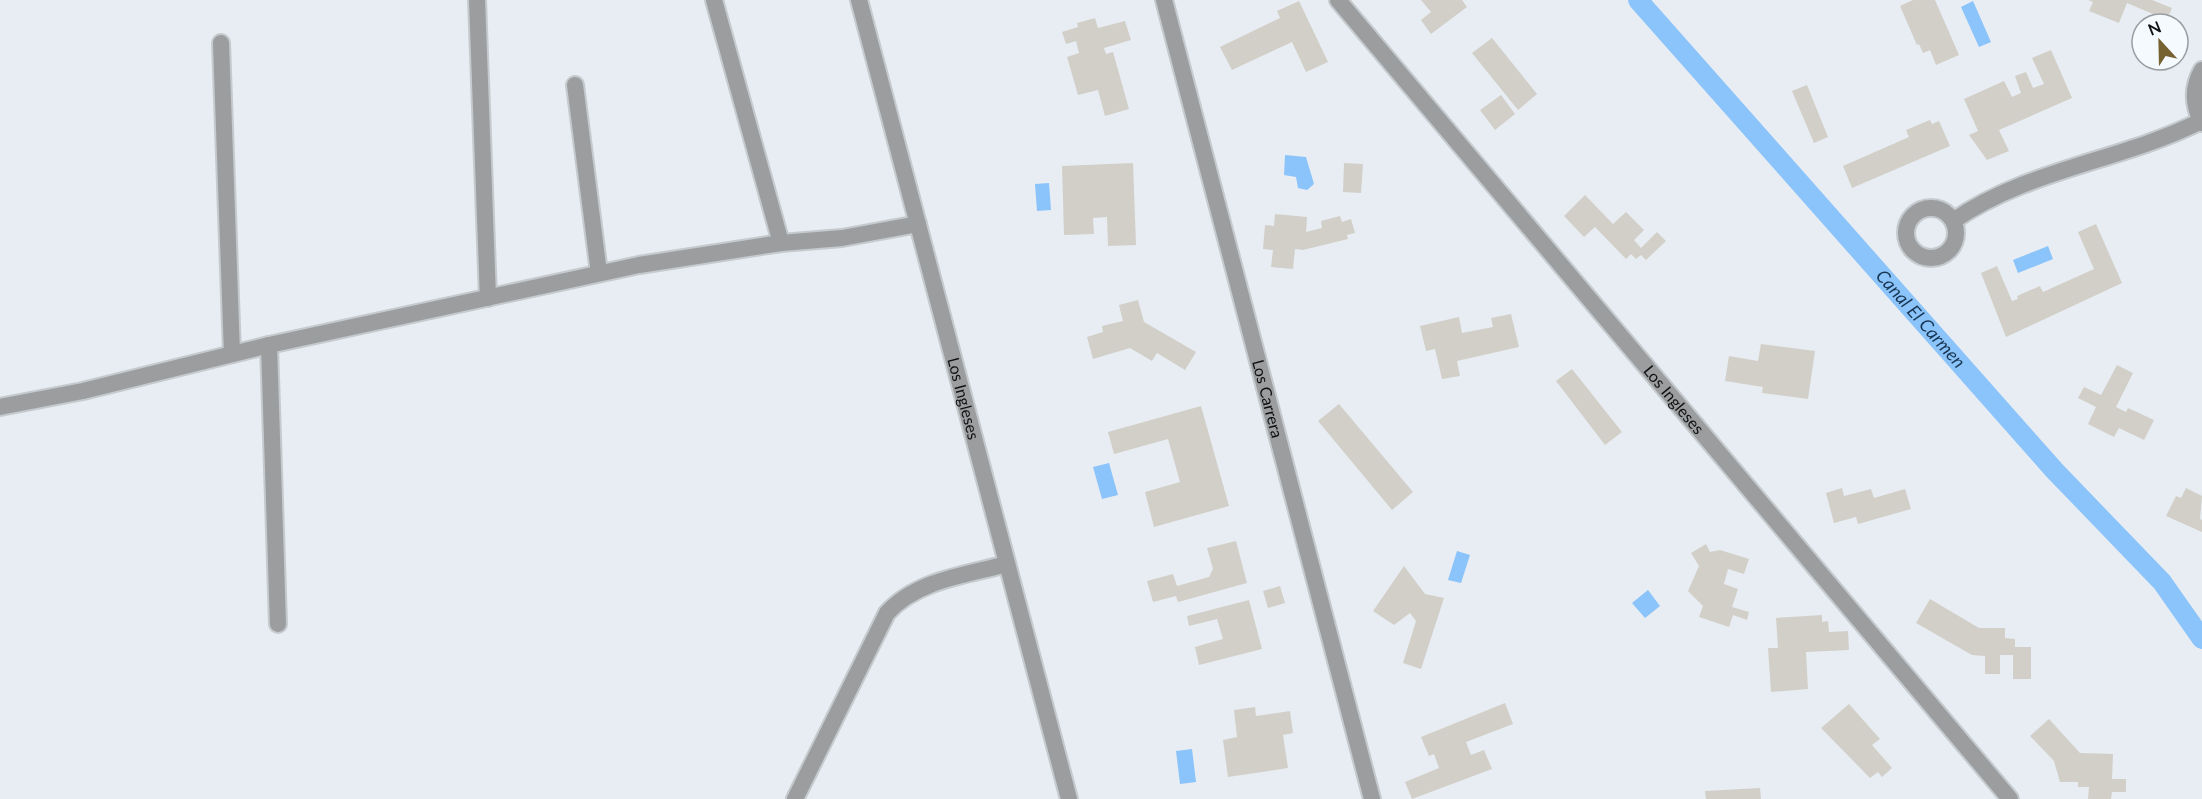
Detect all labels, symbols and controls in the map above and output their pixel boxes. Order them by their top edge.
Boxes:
north arrow [2130,12,2190,72]
text: N [2145,17,2163,39]
water label: Canal El Carmen [1872,265,1970,372]
street label: Los Ingleses [944,355,984,441]
street label: Los Carrera [1249,358,1288,440]
street label: Los Ingleses [1640,361,1709,437]

